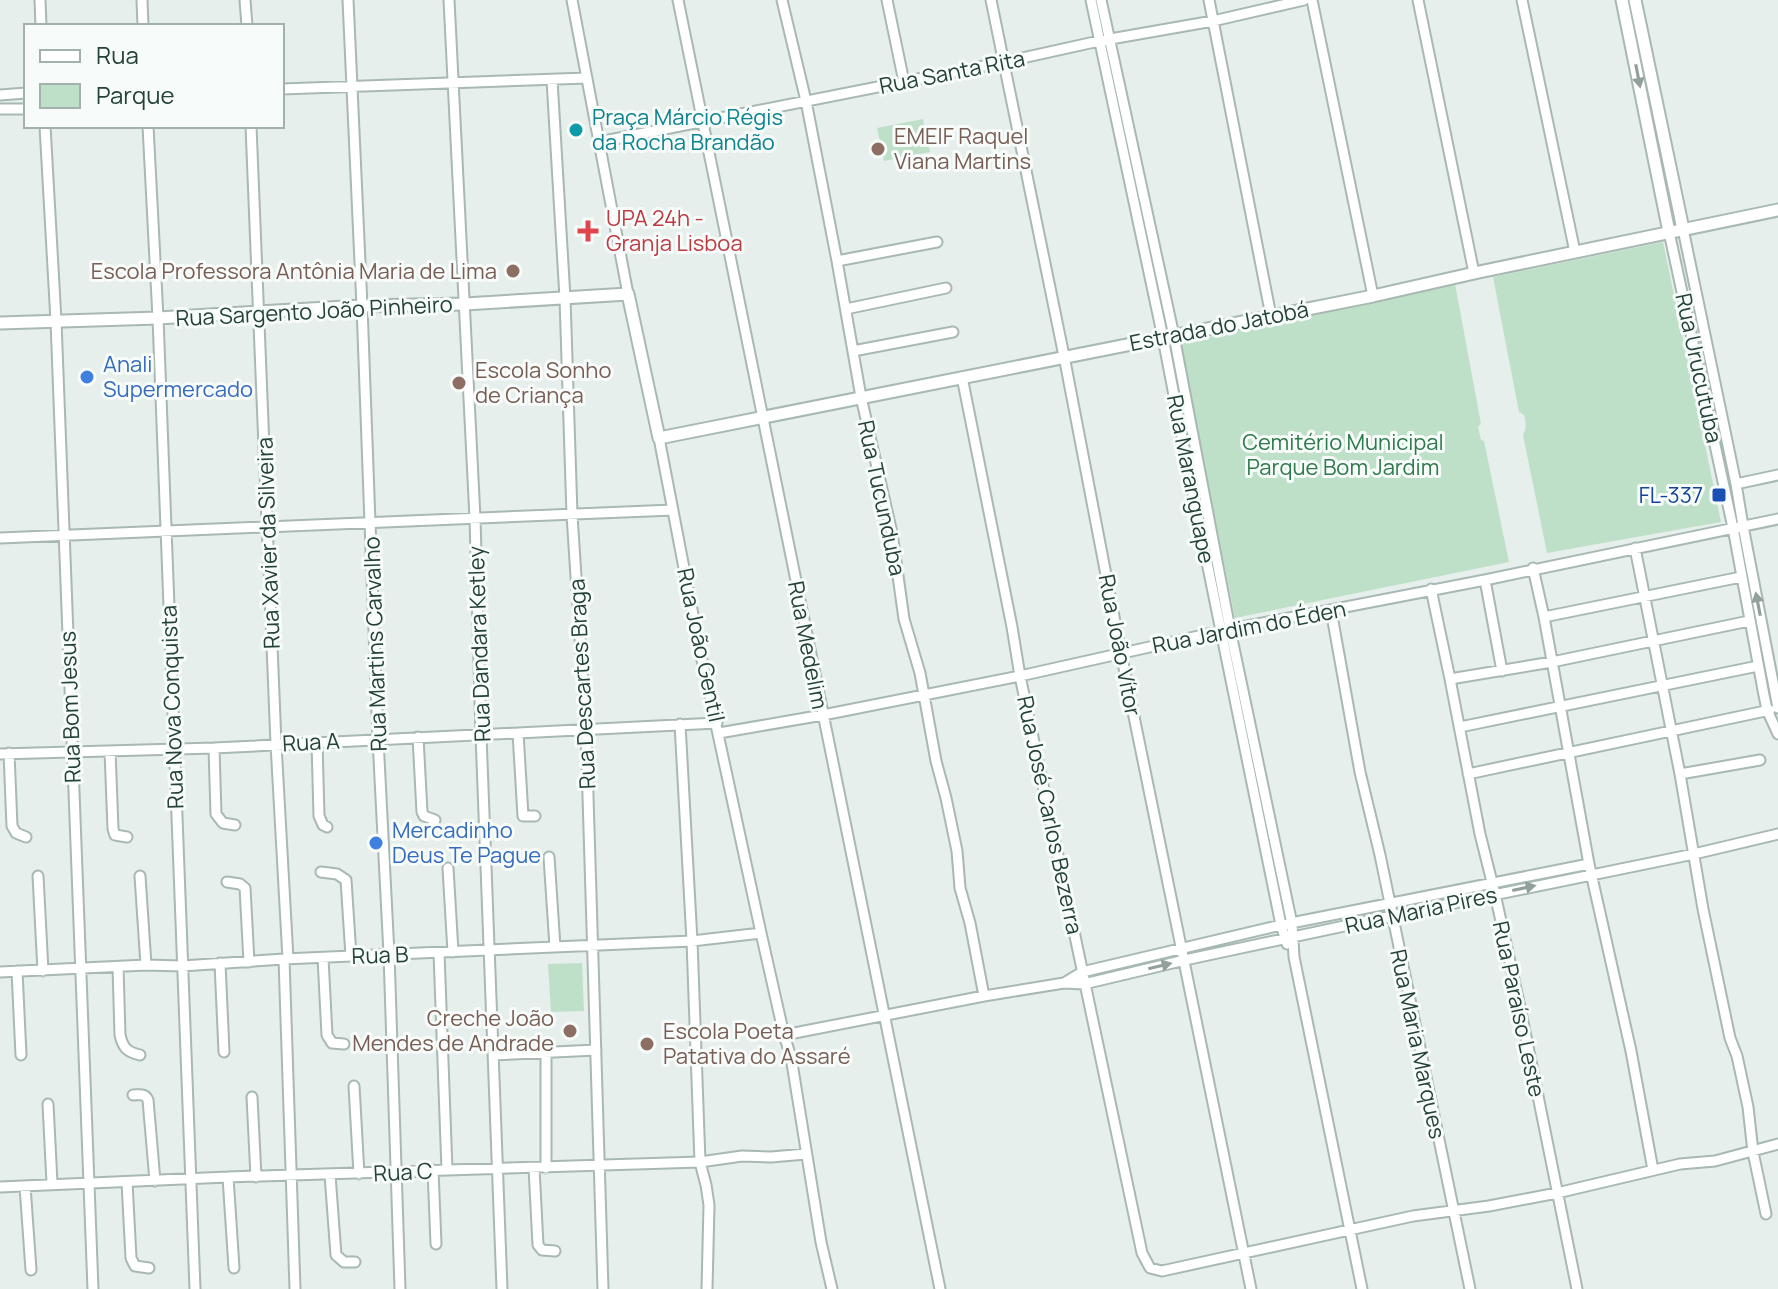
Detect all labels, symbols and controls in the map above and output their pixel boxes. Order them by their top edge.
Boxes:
legend [24,24,284,128]
text: Rua [96,38,139,71]
street label: Rua Santa Rita [877,43,1027,101]
one-way arrow [1632,64,1644,89]
text: Parque [96,78,174,111]
place label: Praça Márcio Régis da Rocha Brandão [592,102,783,157]
marker: Praça Márcio Régis da Rocha Brandão [567,121,585,139]
place label: EMEIF Raquel Viana Martins [894,121,1031,176]
marker: EMEIF Raquel Viana Martins [869,140,887,158]
place label: UPA 24h - Granja Lisboa [606,203,743,258]
marker: UPA 24h - Granja Lisboa [577,220,599,242]
place label: Escola Professora Antônia Maria de Lima [91,256,497,286]
marker: Escola Professora Antônia Maria de Lima [504,262,522,280]
street label: Rua Sargento João Pinheiro [175,289,453,333]
street label: Rua Urucutuba [1668,290,1730,446]
street label: Estrada do Jatobá [1127,294,1311,358]
place label: Anali Supermercado [103,349,253,404]
place label: Escola Sonho de Criança [475,355,611,410]
marker: Anali Supermercado [78,368,96,386]
marker: Escola Sonho de Criança [450,374,468,392]
street label: Rua Maranguape [1160,392,1222,566]
street label: Rua Tucunduba [851,417,913,579]
park label: Cemitério Municipal Parque Bom Jardim [1242,427,1444,482]
street label: Rua Xavier da Silveira [249,436,287,650]
place label: FL-337 [1639,480,1703,510]
marker: FL-337 [1710,486,1728,504]
street label: Rua Martins Carvalho [356,536,394,752]
street label: Rua Dandara Ketley [461,545,497,743]
street label: Rua João Gentil [670,565,732,725]
street label: Rua João Vítor [1092,572,1148,718]
street label: Rua Descartes Braga [562,578,602,790]
street label: Rua Medelim [781,578,835,712]
one-way arrow [1751,591,1764,616]
street label: Rua Jardim do Éden [1150,594,1348,660]
street label: Rua Nova Conquista [153,605,191,809]
street label: Rua Bom Jesus [52,630,88,784]
street label: Rua José Carlos Bezerra [1010,693,1090,937]
street label: Rua A [282,726,341,758]
place label: Mercadinho Deus Te Pague [392,815,541,870]
marker: Mercadinho Deus Te Pague [367,834,385,852]
street label: Rua Maria Pires [1342,879,1500,941]
one-way arrow [1511,881,1536,894]
street label: Rua Paraíso Leste [1486,918,1552,1100]
street label: Rua B [351,939,409,971]
street label: Rua Maria Marques [1383,946,1453,1142]
one-way arrow [1147,960,1172,972]
place label: Creche João Mendes de Andrade [352,1003,554,1058]
place label: Escola Poeta Patativa do Assaré [663,1016,851,1071]
marker: Creche João Mendes de Andrade [561,1022,579,1040]
marker: Escola Poeta Patativa do Assaré [638,1035,656,1053]
street label: Rua C [373,1155,433,1189]

